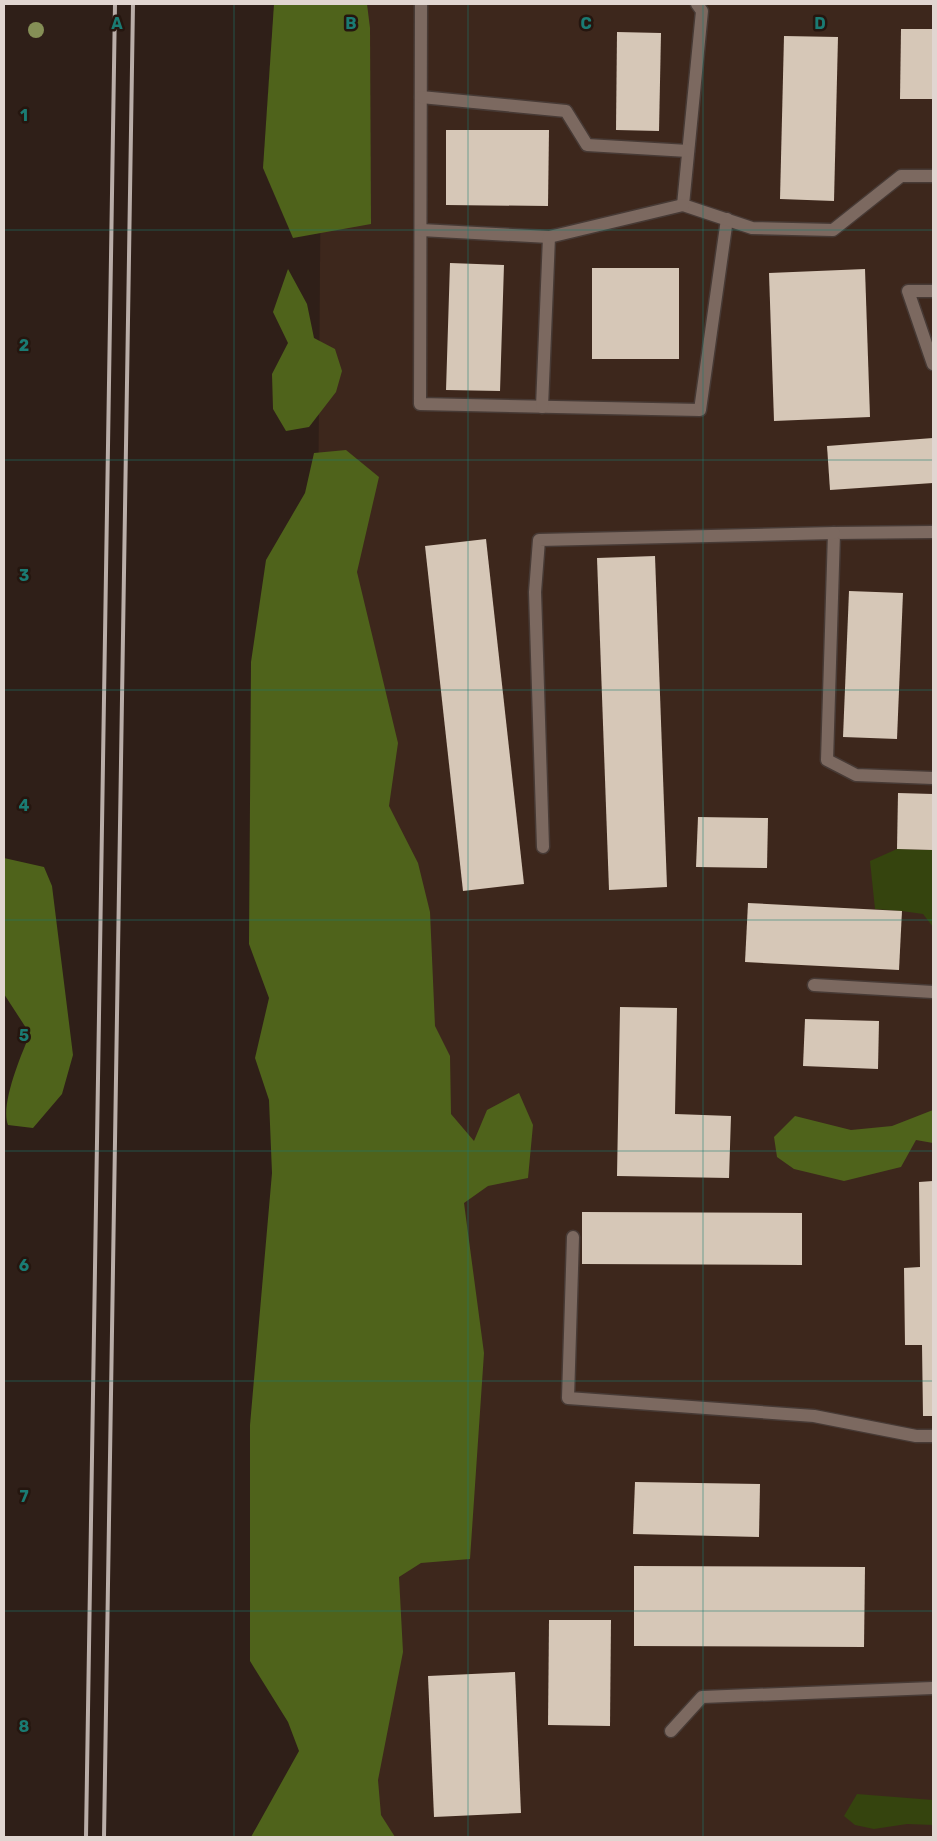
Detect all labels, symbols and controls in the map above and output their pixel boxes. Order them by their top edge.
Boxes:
text: A [111,14,123,33]
text: B [345,14,357,33]
text: C [580,14,592,33]
text: D [814,14,826,33]
text: 1 [20,106,28,125]
text: 2 [19,336,29,355]
text: 3 [19,566,29,585]
text: 4 [19,796,30,815]
text: 5 [19,1026,29,1045]
text: 6 [19,1256,29,1275]
text: 7 [19,1487,29,1506]
text: 8 [19,1717,30,1736]

